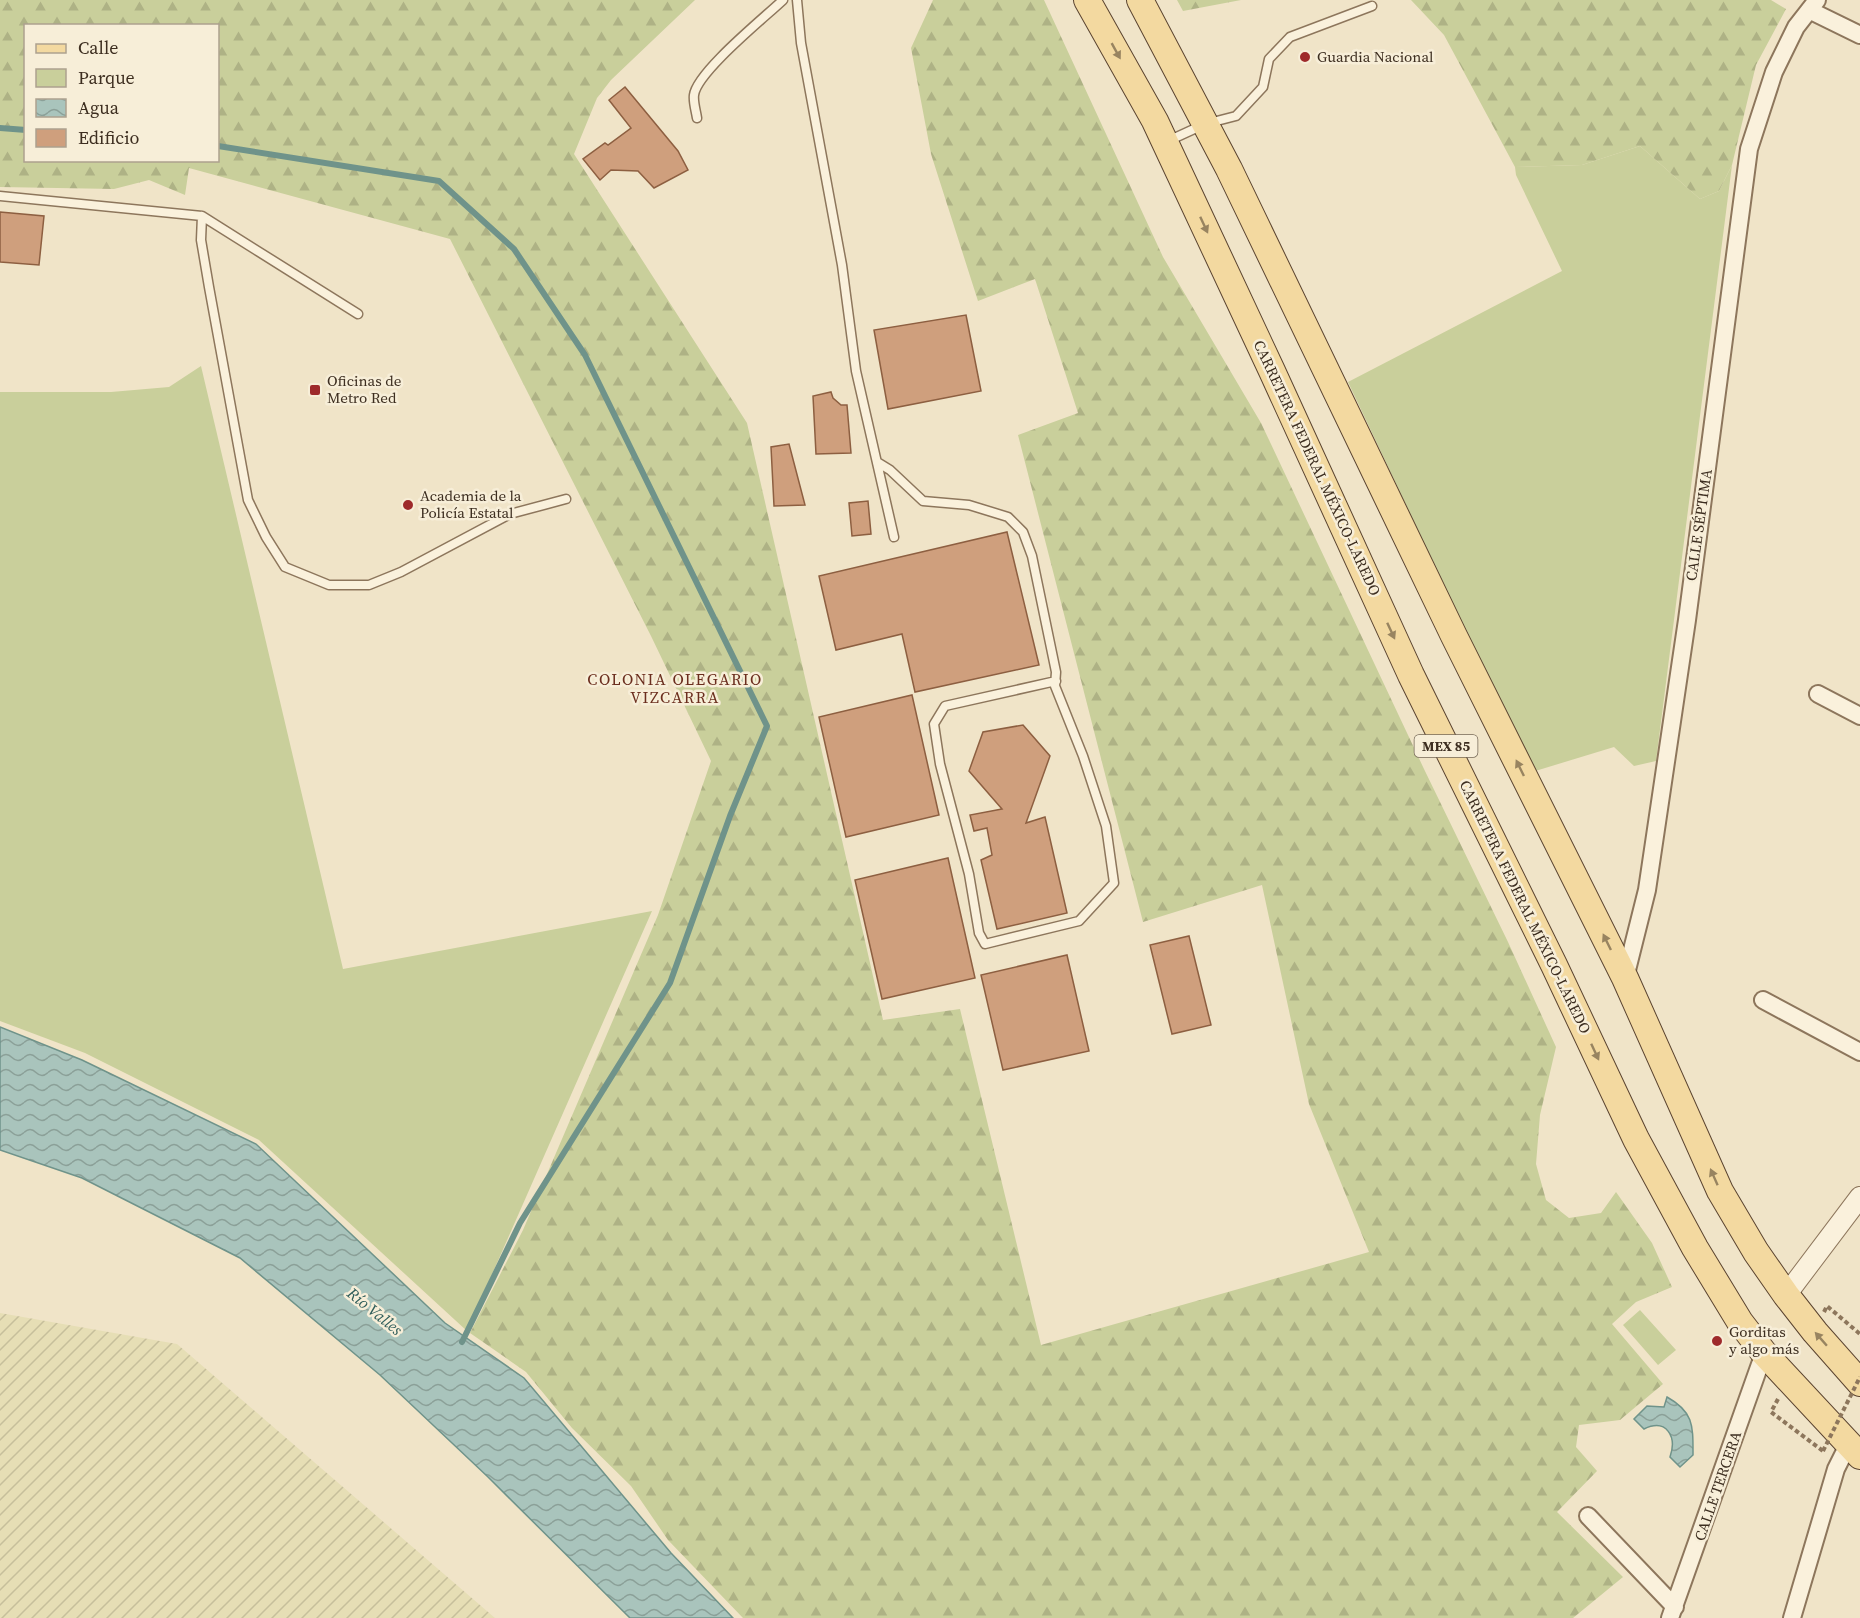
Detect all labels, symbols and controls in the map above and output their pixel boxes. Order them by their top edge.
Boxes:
legend [24,24,219,162]
text: Calle [78,35,118,60]
one-way arrow [1110,43,1121,59]
place label: Guardia Nacional [1317,46,1434,67]
marker: Guardia Nacional [1298,50,1312,64]
text: Parque [78,65,135,90]
text: Agua [78,95,120,120]
text: Edificio [78,125,139,150]
one-way arrow [1199,216,1208,233]
street label: CARRETERA FEDERAL MÉXICO-LAREDO [1249,337,1386,599]
place label: Oficinas de Metro Red [327,370,402,408]
marker: Oficinas de Metro Red [308,383,322,397]
street label: CALLE SÉPTIMA [1680,468,1717,582]
place label: Academia de la Policía Estatal [420,485,522,523]
marker: Academia de la Policía Estatal [401,498,415,512]
one-way arrow [1386,622,1396,640]
district label: COLONIA OLEGARIO VIZCARRA [587,668,763,708]
road number: MEX 85 [1414,735,1478,757]
one-way arrow [1515,759,1524,776]
street label: CARRETERA FEDERAL MÉXICO-LAREDO [1455,776,1596,1037]
one-way arrow [1602,934,1611,951]
one-way arrow [1591,1043,1600,1060]
one-way arrow [1709,1168,1718,1185]
water label: Río Valles [342,1281,407,1340]
place label: Gorditas y algo más [1729,1321,1799,1359]
one-way arrow [1815,1332,1828,1347]
marker: Gorditas y algo más [1710,1334,1724,1348]
street label: CALLE TERCERA [1689,1428,1746,1544]

